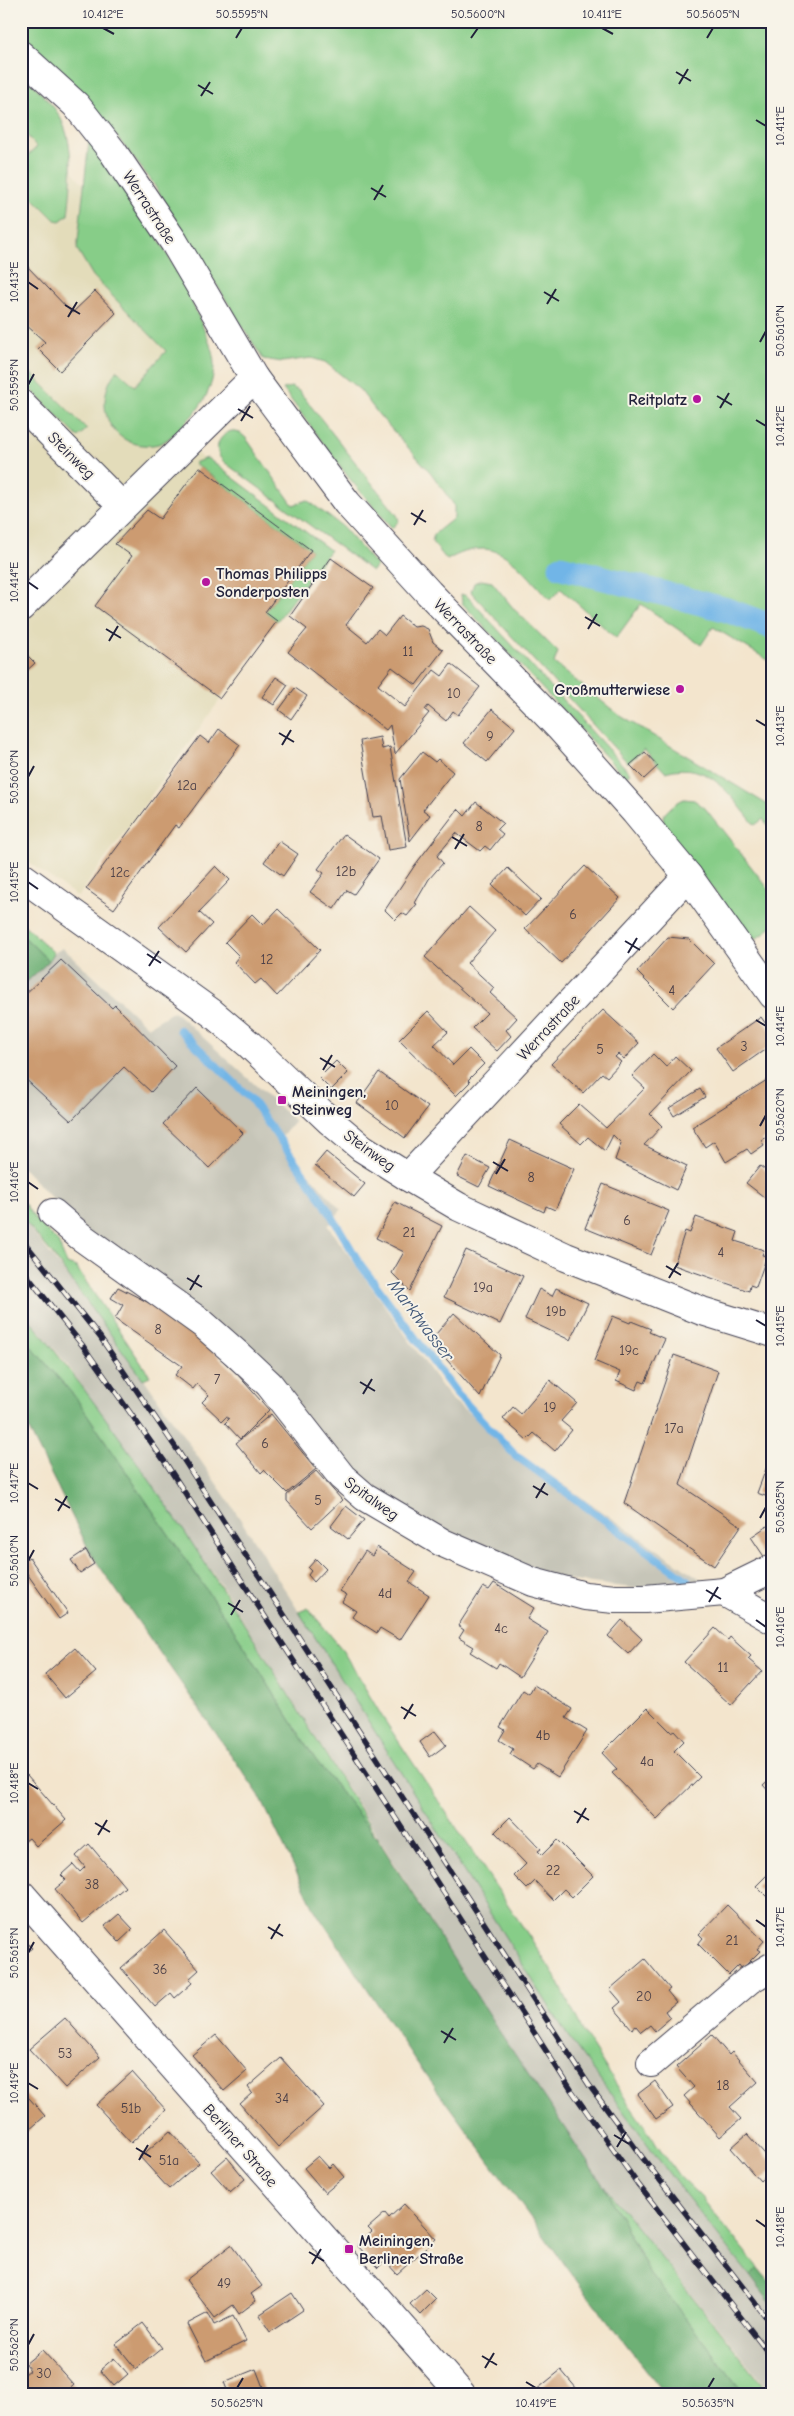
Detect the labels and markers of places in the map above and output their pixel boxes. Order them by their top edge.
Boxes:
place label: Reitplatz [628,391,687,409]
marker: Reitplatz [691,393,703,405]
place label: Thomas Philipps Sonderposten [216,565,327,601]
marker: Thomas Philipps Sonderposten [200,576,212,588]
place label: Großmutterwiese [554,681,670,699]
marker: Großmutterwiese [674,683,686,695]
place label: Meiningen, Steinweg [292,1083,366,1119]
marker: Meiningen, Steinweg [276,1094,288,1106]
place label: Meiningen, Berliner Straße [359,2232,464,2268]
marker: Meiningen, Berliner Straße [343,2243,355,2255]

